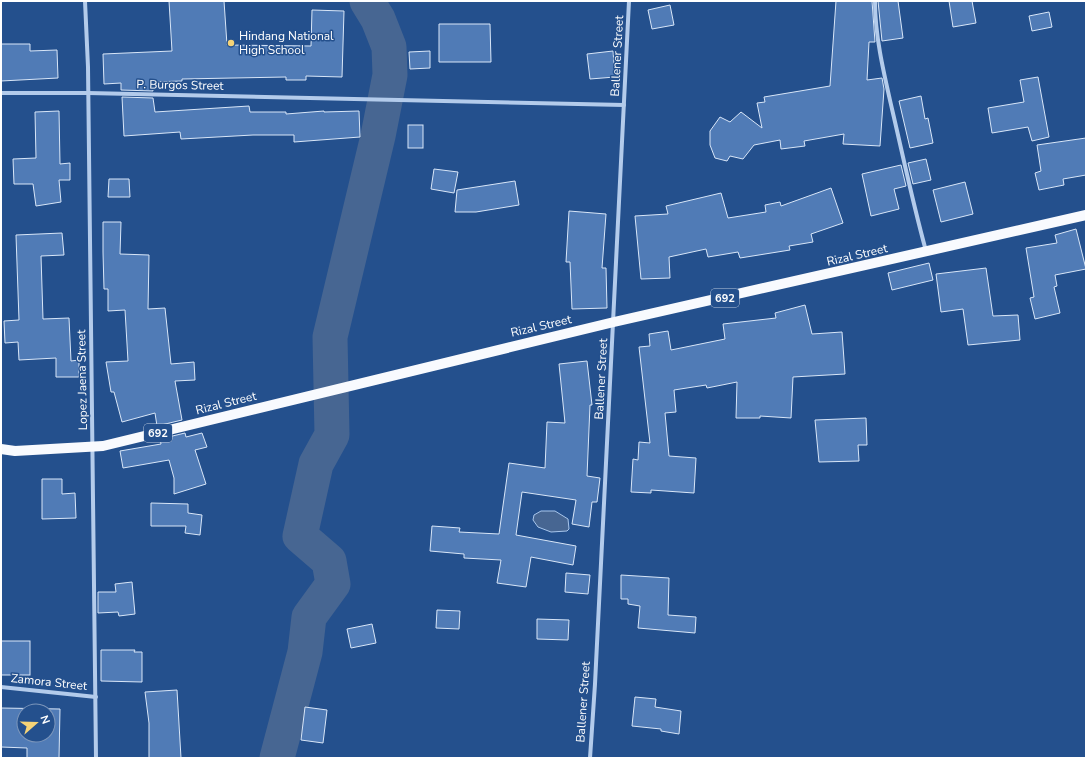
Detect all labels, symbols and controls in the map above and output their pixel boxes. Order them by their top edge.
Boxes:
street label: Ballener Street [607,14,627,97]
place label: Hindang National High School [239,28,334,58]
marker: Hindang National High School [226,38,236,48]
street label: P. Burgos Street [136,76,225,94]
street label: Rizal Street [825,240,890,270]
road number: 692 [711,289,739,307]
street label: Rizal Street [509,311,574,341]
street label: Lopez Jaena Street [73,329,91,431]
street label: Ballener Street [591,337,611,420]
street label: Rizal Street [194,388,259,418]
road number: 692 [144,424,172,442]
street label: Ballener Street [572,660,594,743]
street label: Zamora Street [10,670,89,694]
north arrow [16,703,56,743]
text: N [36,713,53,726]

